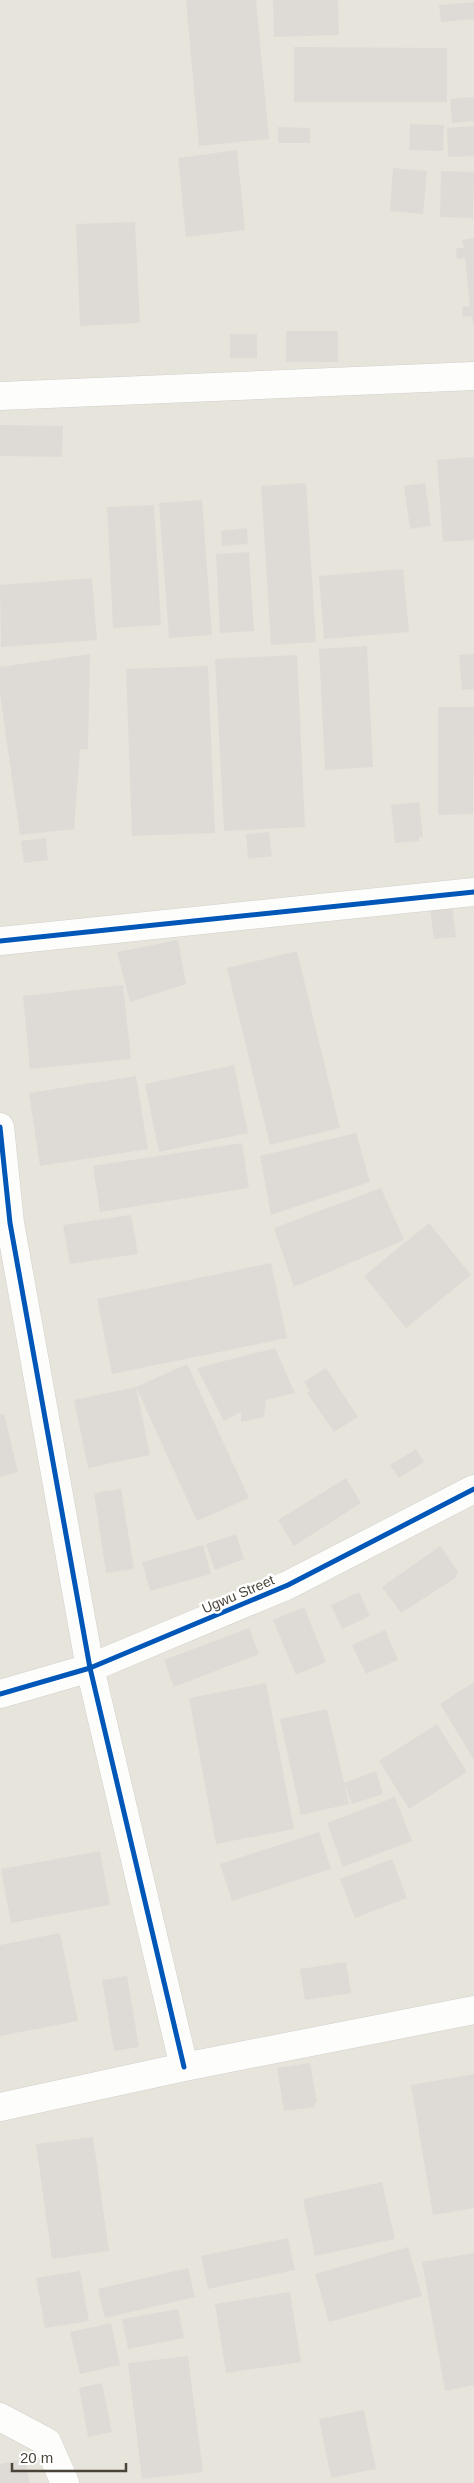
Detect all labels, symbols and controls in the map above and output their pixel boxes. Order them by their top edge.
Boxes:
street label: Ugwu Street [199,1572,277,1616]
scale bar [12,2440,126,2472]
text: 20 m [20,2449,53,2466]

